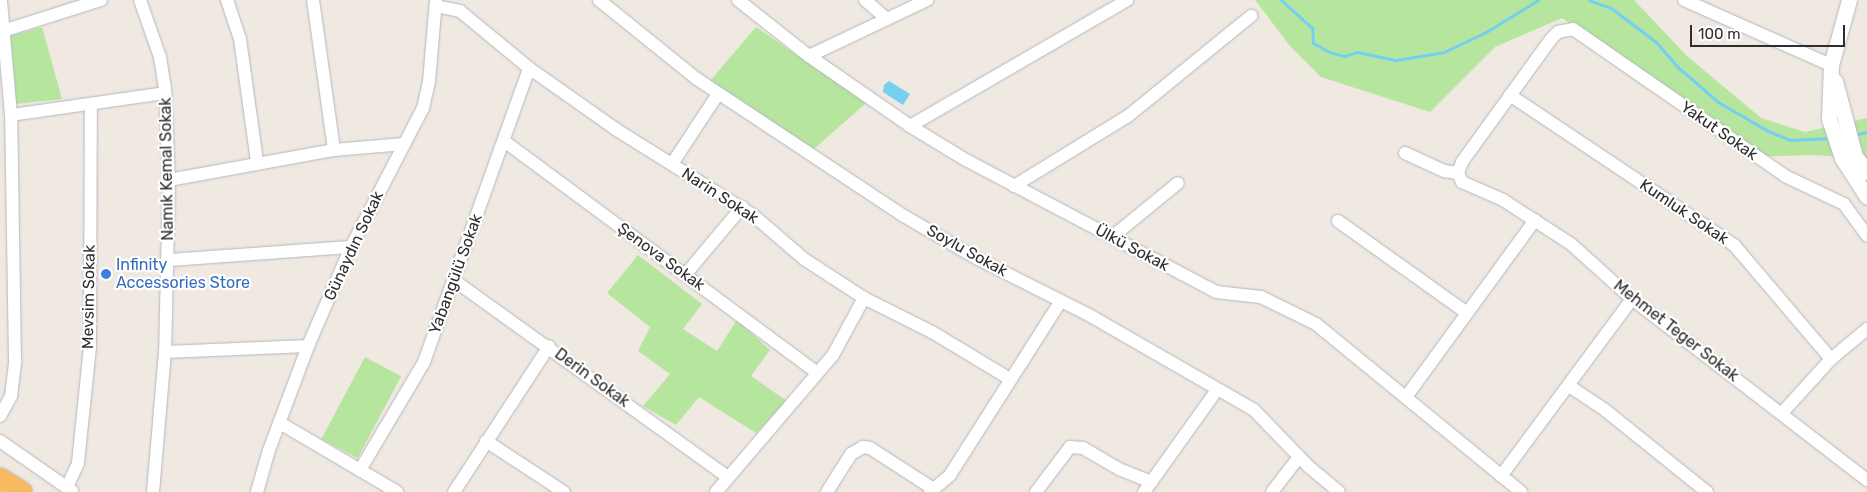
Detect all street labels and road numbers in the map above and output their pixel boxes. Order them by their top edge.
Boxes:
street label: Namık Kemal Sokak [156,97,178,241]
street label: Yakut Sokak [1677,97,1761,165]
street label: Narin Sokak [678,164,762,228]
street label: Kumluk Sokak [1636,175,1732,249]
street label: Günaydın Sokak [320,188,388,304]
street label: Yabangülü Sokak [425,211,487,337]
street label: Şenova Sokak [614,219,708,295]
street label: Ülkü Sokak [1092,220,1172,276]
street label: Soylu Sokak [923,221,1011,281]
street label: Mevsim Sokak [78,245,100,349]
street label: Mehmet Teger Sokak [1609,276,1743,386]
street label: Derin Sokak [551,344,633,412]

